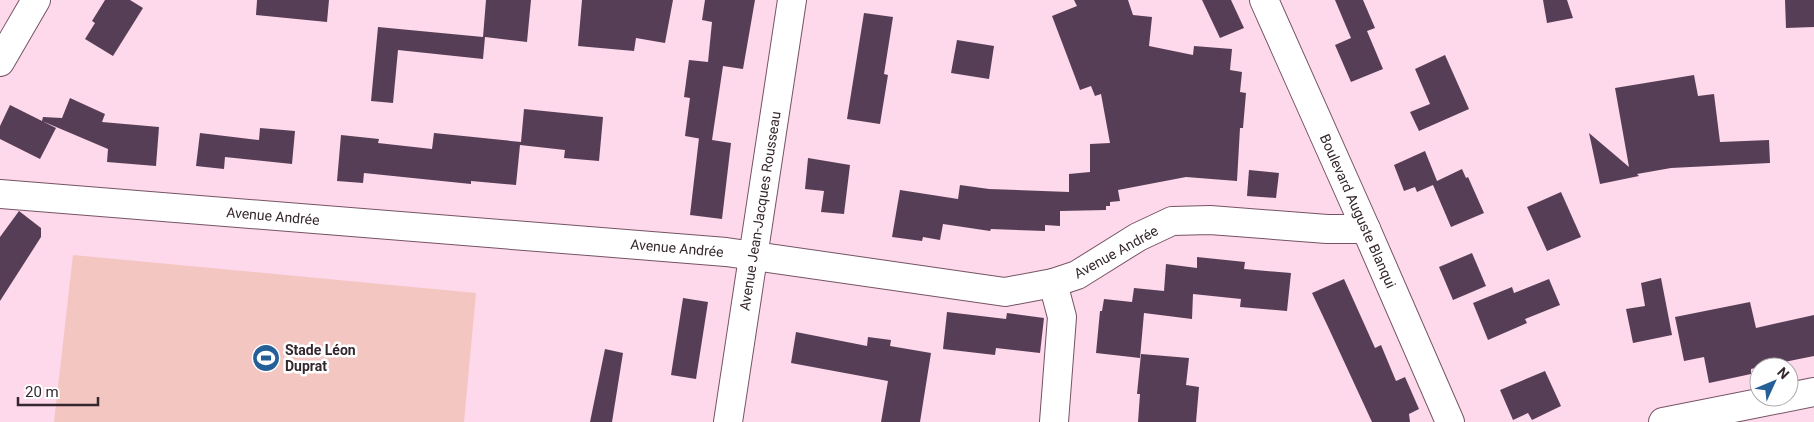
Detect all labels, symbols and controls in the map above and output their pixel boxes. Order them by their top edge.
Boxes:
street label: Avenue Jean-Jacques Rousseau [736,110,784,312]
street label: Boulevard Auguste Blanqui [1317,131,1399,291]
street label: Avenue Andrée [226,204,320,228]
street label: Avenue Andrée [1071,222,1161,282]
street label: Avenue Andrée [630,236,724,260]
place label: Stade Léon Duprat [285,342,356,374]
sports icon: Stade Léon Duprat [251,343,281,373]
north arrow [1749,357,1799,407]
text: N [1774,364,1793,382]
scale bar [18,374,98,406]
text: 20 m [25,383,59,401]

